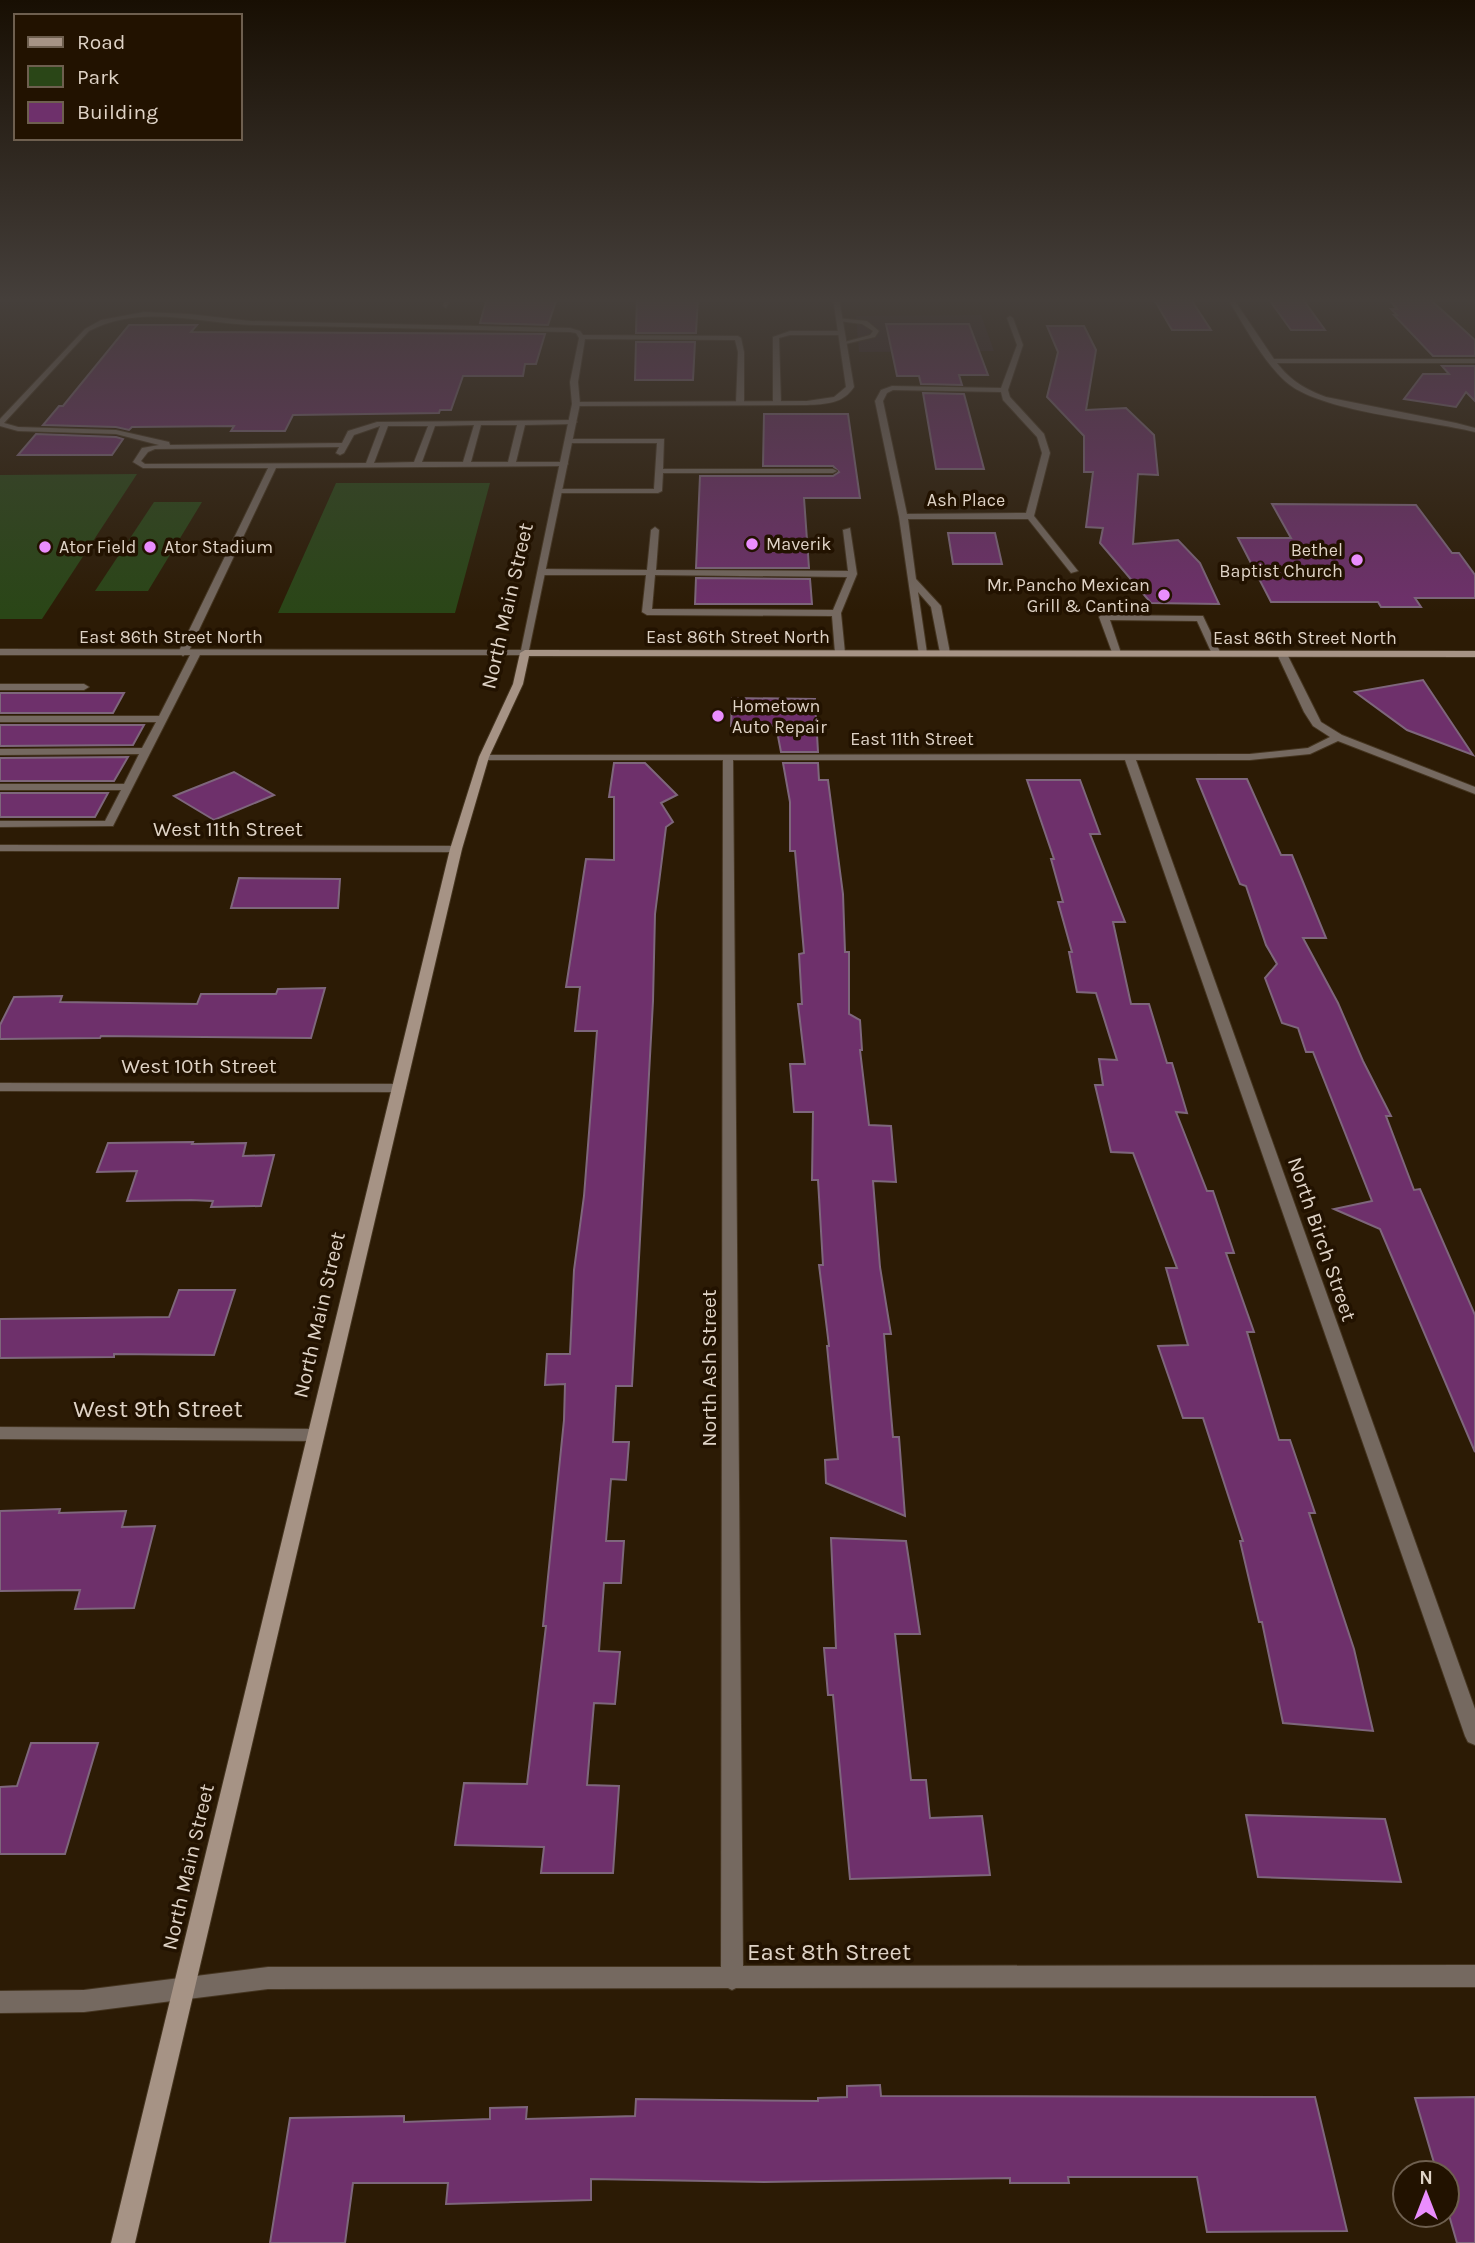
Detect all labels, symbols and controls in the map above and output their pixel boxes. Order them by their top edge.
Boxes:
legend [14,14,242,140]
text: Road [77,30,125,54]
text: Park [77,65,120,89]
text: Building [77,100,158,124]
street label: Ash Place [927,489,1005,511]
street label: North Main Street [476,520,538,691]
place label: Maverik [766,533,831,555]
place label: Ator Field [59,536,136,558]
place label: Ator Stadium [164,536,273,558]
marker: Maverik [744,536,760,552]
marker: Ator Field [37,539,53,555]
marker: Ator Stadium [142,539,158,555]
place label: Bethel Baptist Church [1219,539,1343,582]
marker: Bethel Baptist Church [1349,552,1365,568]
place label: Mr. Pancho Mexican Grill & Cantina [987,574,1150,617]
marker: Mr. Pancho Mexican Grill & Cantina [1156,587,1172,603]
street label: East 86th Street North [79,626,263,648]
street label: East 86th Street North [646,626,830,648]
street label: East 86th Street North [1213,627,1397,649]
place label: Hometown Auto Repair [732,695,827,738]
marker: Hometown Auto Repair [710,708,726,724]
street label: East 11th Street [850,728,974,750]
street label: West 11th Street [153,817,303,841]
street label: West 10th Street [121,1054,277,1078]
street label: North Birch Street [1283,1154,1361,1324]
street label: North Main Street [288,1229,350,1400]
street label: North Ash Street [697,1289,721,1447]
street label: West 9th Street [73,1395,243,1423]
street label: North Main Street [157,1781,219,1952]
street label: East 8th Street [747,1938,911,1966]
north arrow [1391,2159,1461,2229]
text: N [1419,2167,1433,2189]

